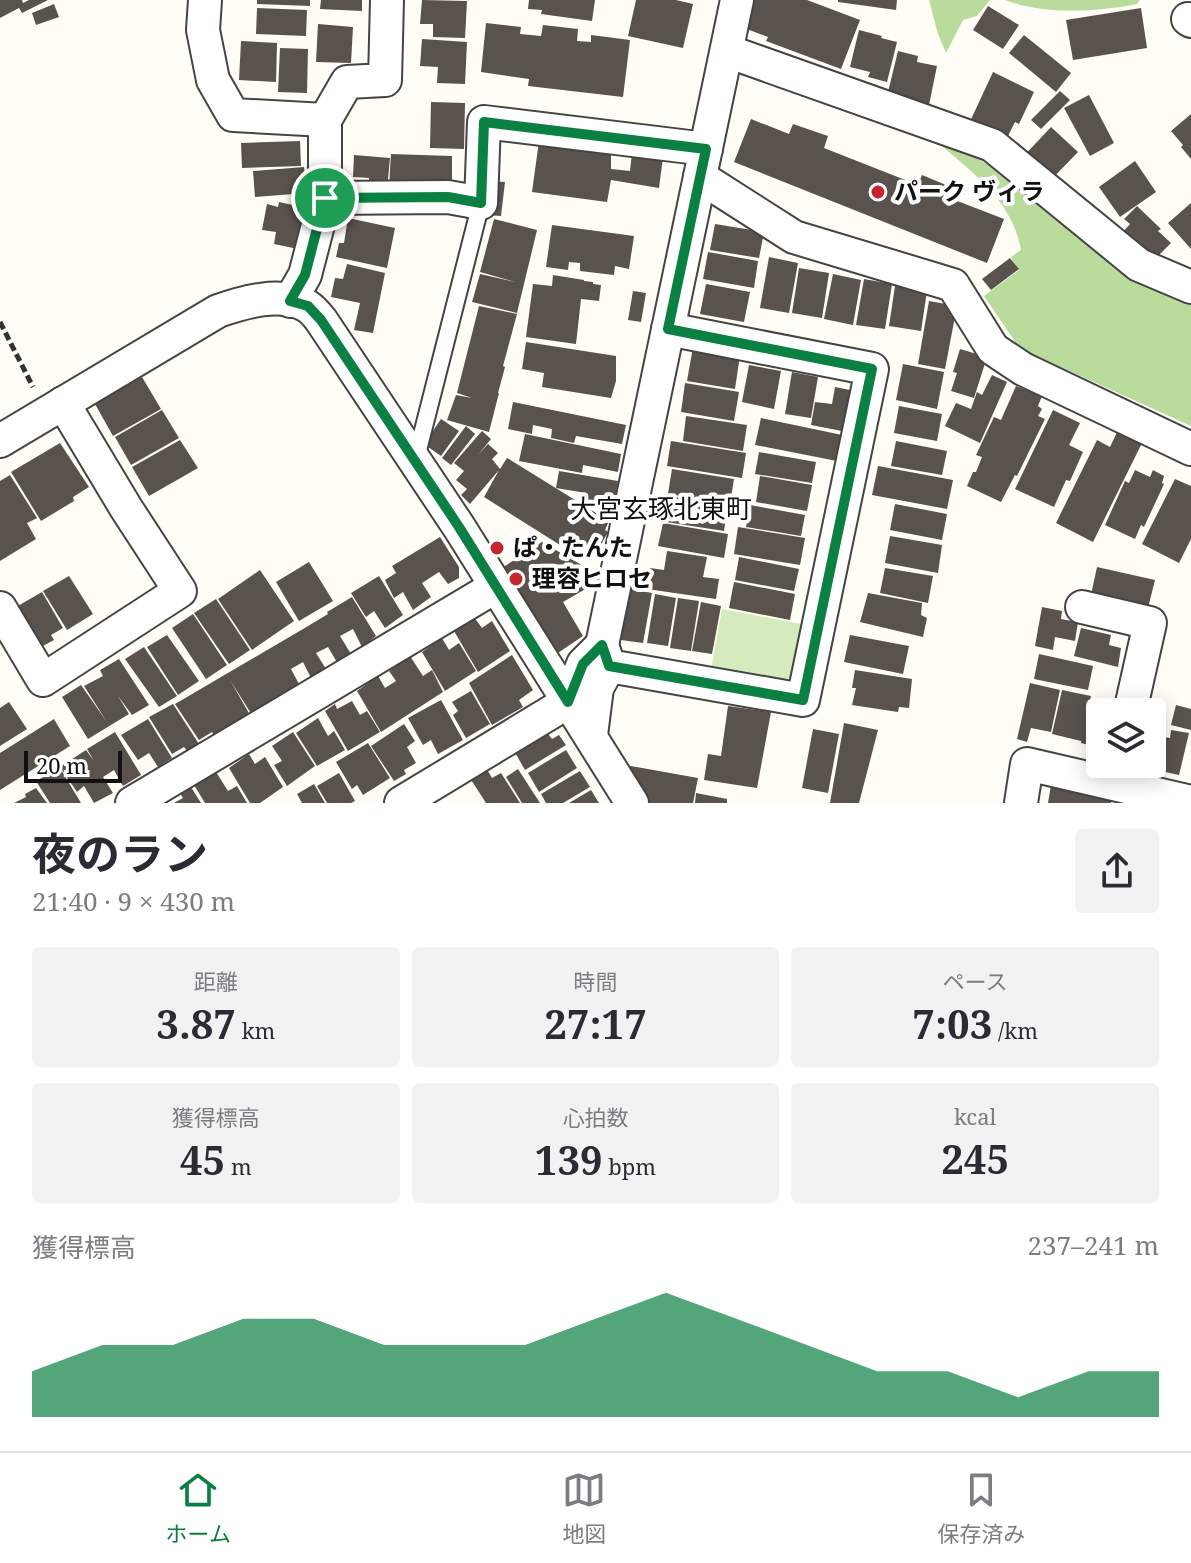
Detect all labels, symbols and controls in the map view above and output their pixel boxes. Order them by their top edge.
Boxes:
pin [291,164,359,232]
place label: パーク ヴィラ [894,174,1044,207]
icon: arrive [303,176,347,220]
marker: パーク ヴィラ [869,183,887,201]
district label: 大宮玄琢北東町 [570,490,752,526]
place label: ぱ・たんた [513,530,633,563]
marker: ぱ・たんた [488,539,506,557]
place label: 理容ヒロセ [532,561,652,594]
marker: 理容ヒロセ [507,570,525,588]
map controls [1086,698,1166,778]
button: layers [1086,698,1166,778]
scale bar [24,747,122,783]
text: 20 m [36,750,87,780]
text: 夜のラン [32,823,208,883]
button: share [1075,829,1159,913]
text: 21:40 · 9 × 430 m [32,883,235,919]
text: 距離 [194,966,238,996]
text: 時間 [573,966,618,996]
text: ペース [943,966,1008,996]
text: 3.87 [156,996,236,1051]
text: 27:17 [544,996,647,1051]
text: 7:03 [912,996,992,1051]
text: km [236,1015,275,1045]
text: /km [992,1015,1038,1045]
text: kcal [954,1101,996,1131]
text: 獲得標高 [172,1102,260,1132]
text: 心拍数 [562,1102,629,1132]
text: 245 [941,1131,1009,1186]
text: 45 [180,1132,225,1187]
text: 139 [535,1132,603,1187]
text: m [225,1151,252,1181]
text: bpm [603,1151,656,1181]
text: 237–241 m [1027,1227,1159,1263]
text: 獲得標高 [32,1229,136,1265]
tab: ホーム [166,1468,231,1548]
tab: 地図 [562,1468,606,1548]
tab: 保存済み [937,1468,1025,1548]

